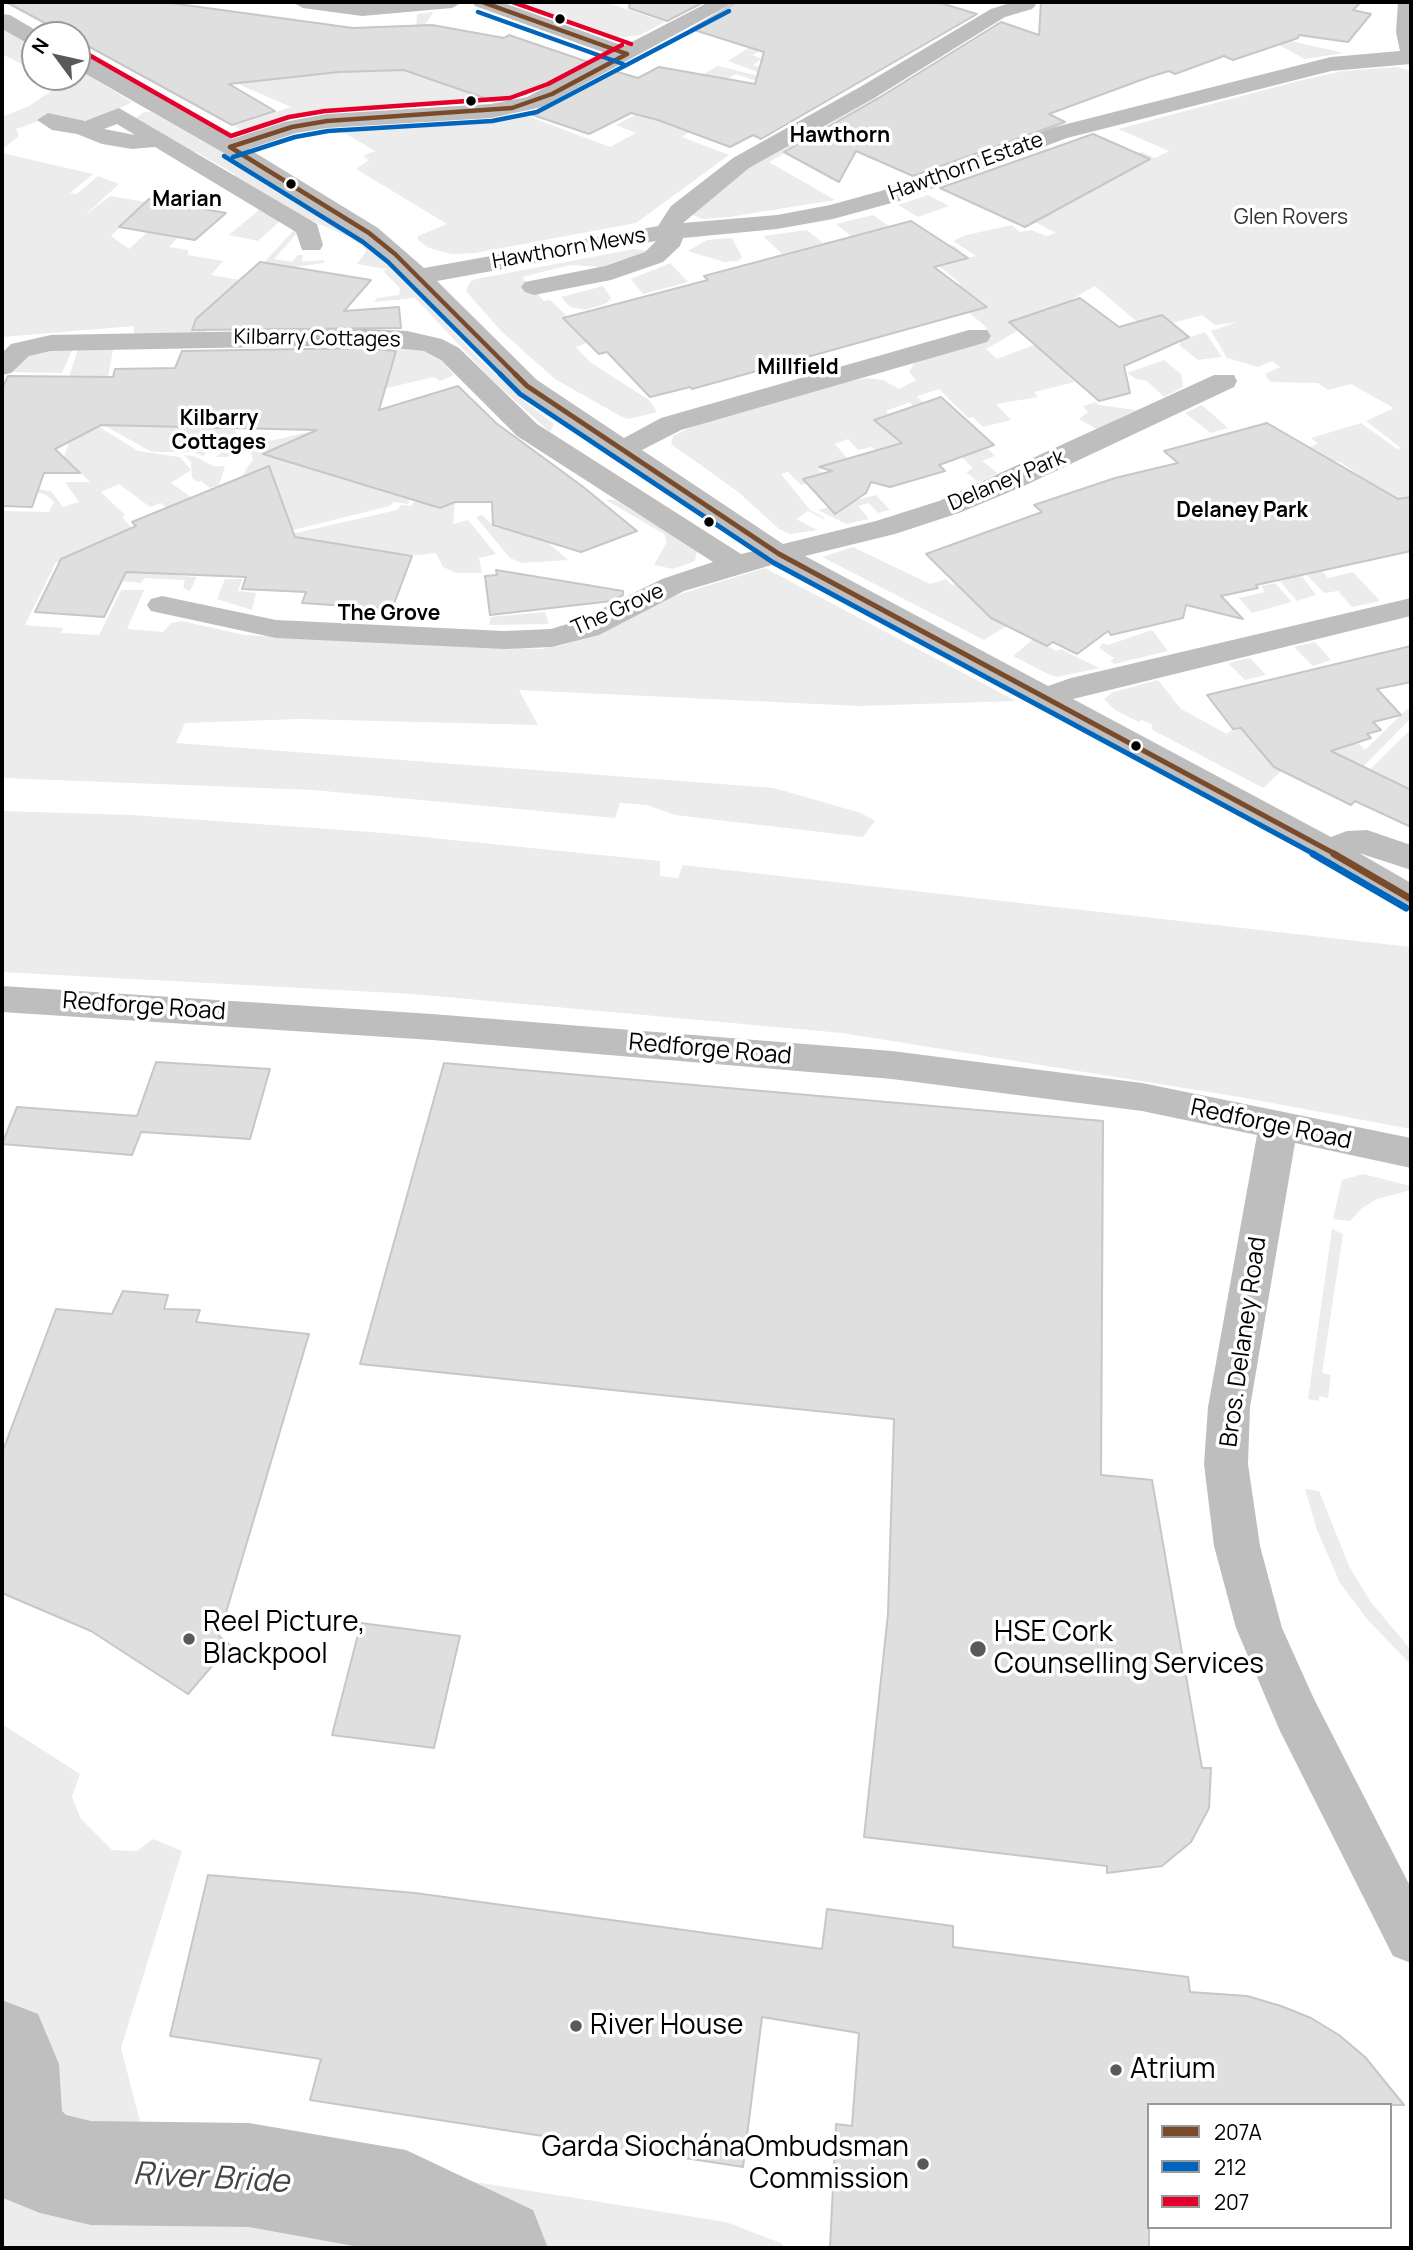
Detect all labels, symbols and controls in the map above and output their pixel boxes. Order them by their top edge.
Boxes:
unlabelled marker [553,12,567,26]
north arrow [21,21,91,91]
text: N [25,33,55,58]
unlabelled marker [464,94,478,108]
district label: Hawthorn [790,123,890,149]
street label: Hawthorn Estate [885,127,1047,207]
unlabelled marker [284,177,298,191]
district label: Marian [152,187,222,213]
park label: Glen Rovers [1234,205,1348,231]
street label: Hawthorn Mews [490,223,648,275]
street label: Kilbarry Cottages [233,325,401,353]
district label: Millfield [757,355,839,381]
district label: Kilbarry Cottages [172,406,266,456]
street label: Delaney Park [945,445,1069,517]
district label: Delaney Park [1176,498,1308,524]
unlabelled marker [702,515,716,529]
street label: The Grove [568,579,668,641]
district label: The Grove [338,601,440,627]
unlabelled marker [1129,739,1143,753]
street label: Redforge Road [61,987,227,1027]
street label: Redforge Road [627,1029,793,1071]
street label: Redforge Road [1188,1094,1354,1156]
street label: Bros. Delaney Road [1215,1235,1273,1449]
place label: Reel Picture, Blackpool [203,1606,365,1672]
place label: HSE Cork Counselling Services [994,1616,1264,1682]
marker: Reel Picture, Blackpool [181,1631,197,1647]
marker: HSE Cork Counselling Services [968,1639,988,1659]
place label: River House [590,2009,743,2043]
marker: River House [568,2018,584,2034]
place label: Atrium [1130,2053,1215,2087]
marker: Atrium [1108,2062,1124,2078]
legend [1147,2103,1392,2229]
text: 207A [1214,2118,1262,2146]
place label: Garda SiochánaOmbudsman Commission [541,2131,909,2197]
text: 212 [1214,2153,1246,2181]
water label: River Bride [132,2156,290,2202]
marker: Garda SiochánaOmbudsman Commission [915,2156,931,2172]
text: 207 [1214,2188,1249,2216]

